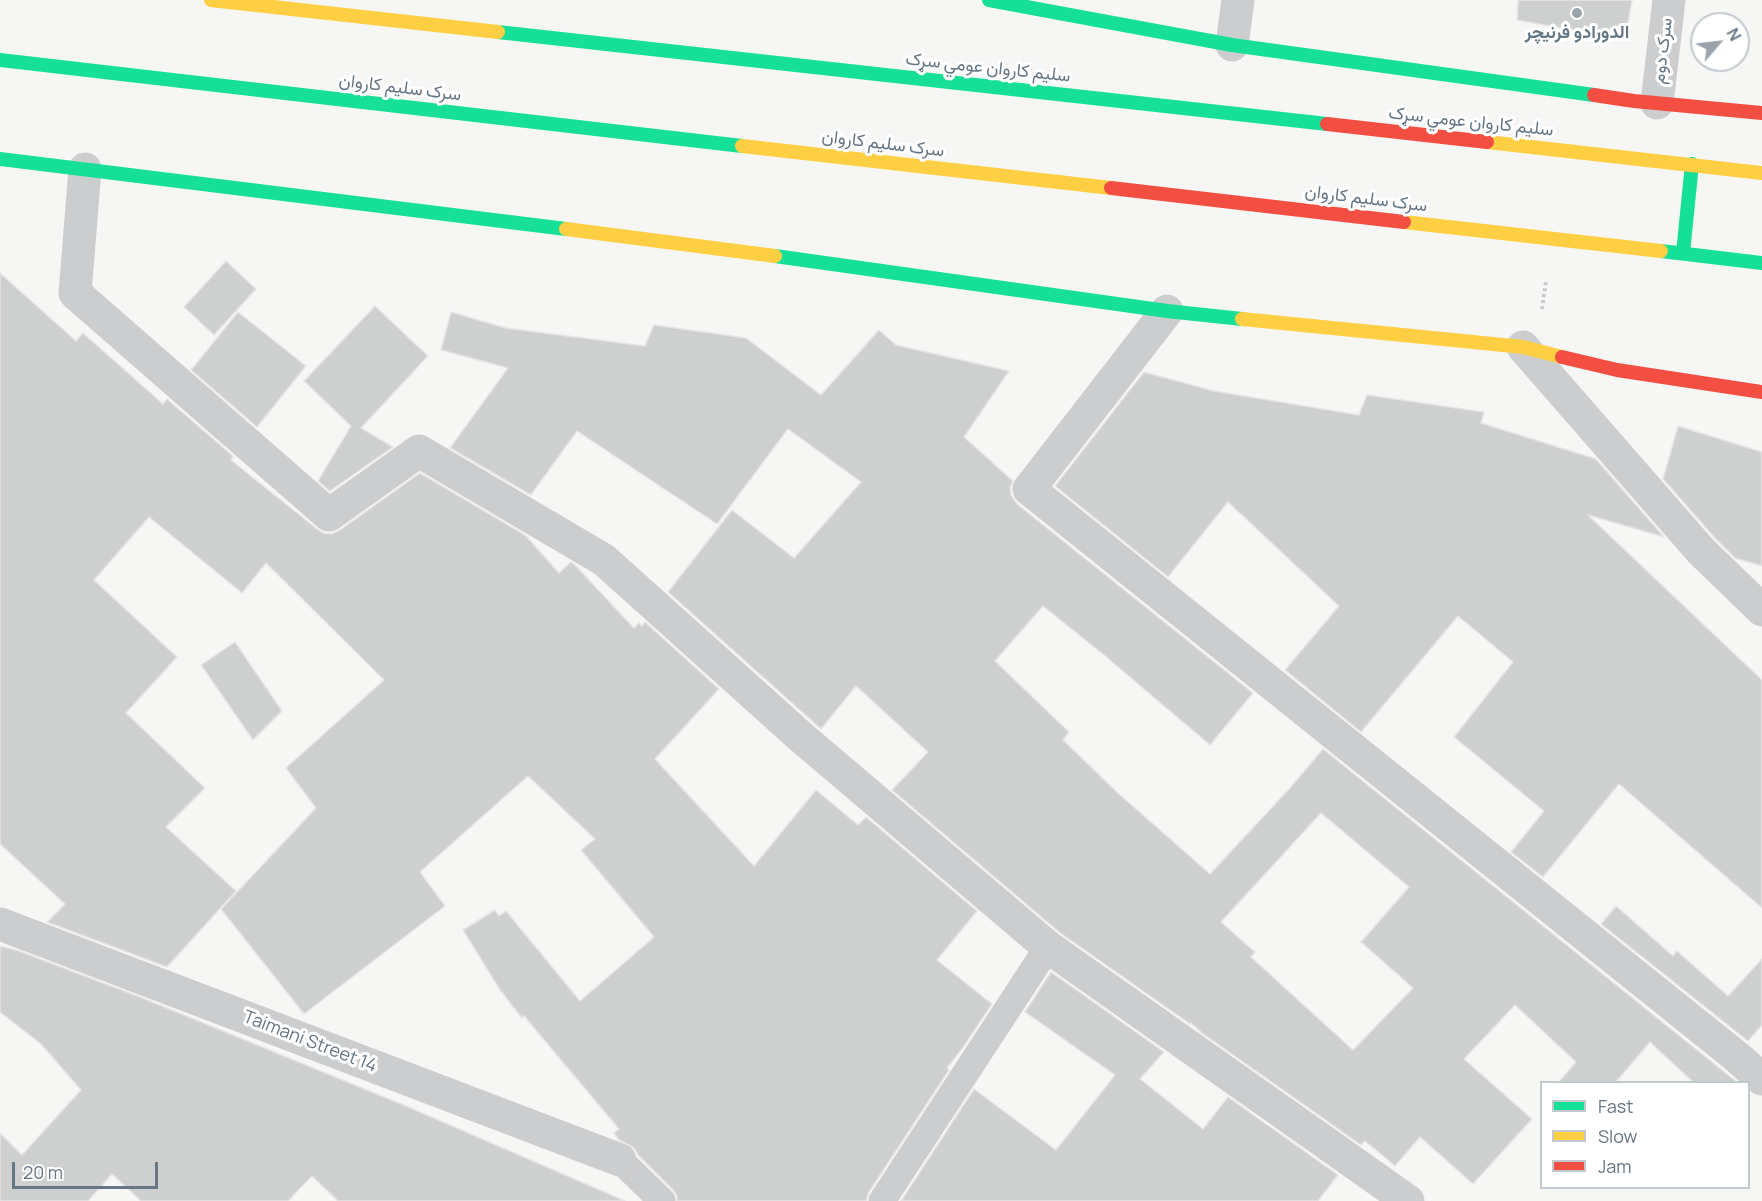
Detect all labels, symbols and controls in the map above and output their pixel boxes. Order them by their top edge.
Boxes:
marker: الدورادو فرنیچر [1570,6,1584,20]
north arrow [1690,12,1750,72]
street label: سرک دوم [1648,17,1678,85]
place label: الدورادو فرنیچر [1525,22,1629,44]
text: N [1722,24,1747,45]
street label: سلیم کاروان عومي سړک [904,49,1072,87]
street label: سرک سلیم کاروان [338,70,462,106]
street label: سلیم کاروان عومي سړک [1387,103,1555,141]
street label: سرک سلیم کاروان [821,126,945,162]
street label: سرک سلیم کاروان [1304,181,1428,217]
street label: Taimani Street 14 [240,1007,380,1077]
legend [1540,1081,1750,1189]
text: Fast [1598,1094,1633,1118]
text: Slow [1598,1124,1637,1148]
scale bar [15,1150,160,1188]
text: Jam [1598,1154,1632,1178]
text: 20 m [23,1160,63,1184]

